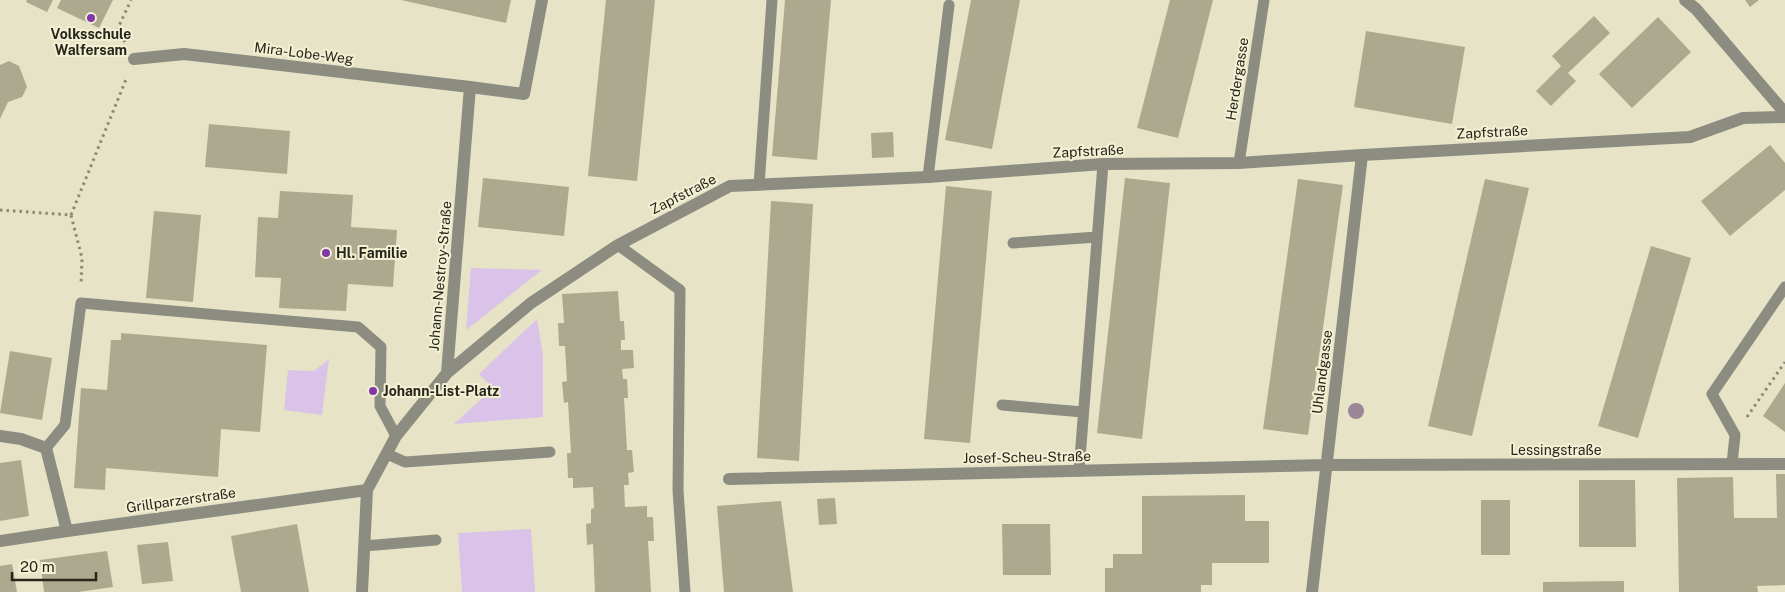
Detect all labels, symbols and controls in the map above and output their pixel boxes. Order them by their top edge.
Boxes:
marker: Volksschule Walfersam [85,12,97,24]
place label: Volksschule Walfersam [51,26,131,58]
street label: Herdergasse [1223,36,1251,122]
street label: Mira-Lobe-Weg [253,39,355,67]
street label: Zapfstraße [1456,122,1528,142]
street label: Zapfstraße [1052,141,1124,161]
street label: Zapfstraße [647,171,719,217]
street label: Johann-Nestroy-Straße [425,200,455,352]
place label: Hl. Familie [336,245,407,261]
marker: Hl. Familie [320,247,332,259]
street label: Uhlandgasse [1309,329,1335,415]
place label: Johann-List-Platz [383,383,499,399]
marker: Johann-List-Platz [367,385,379,397]
street label: Lessingstraße [1510,442,1602,458]
street label: Josef-Scheu-Straße [963,448,1091,466]
street label: Grillparzerstraße [125,484,237,516]
scale bar [12,550,96,582]
text: 20 m [20,558,55,575]

